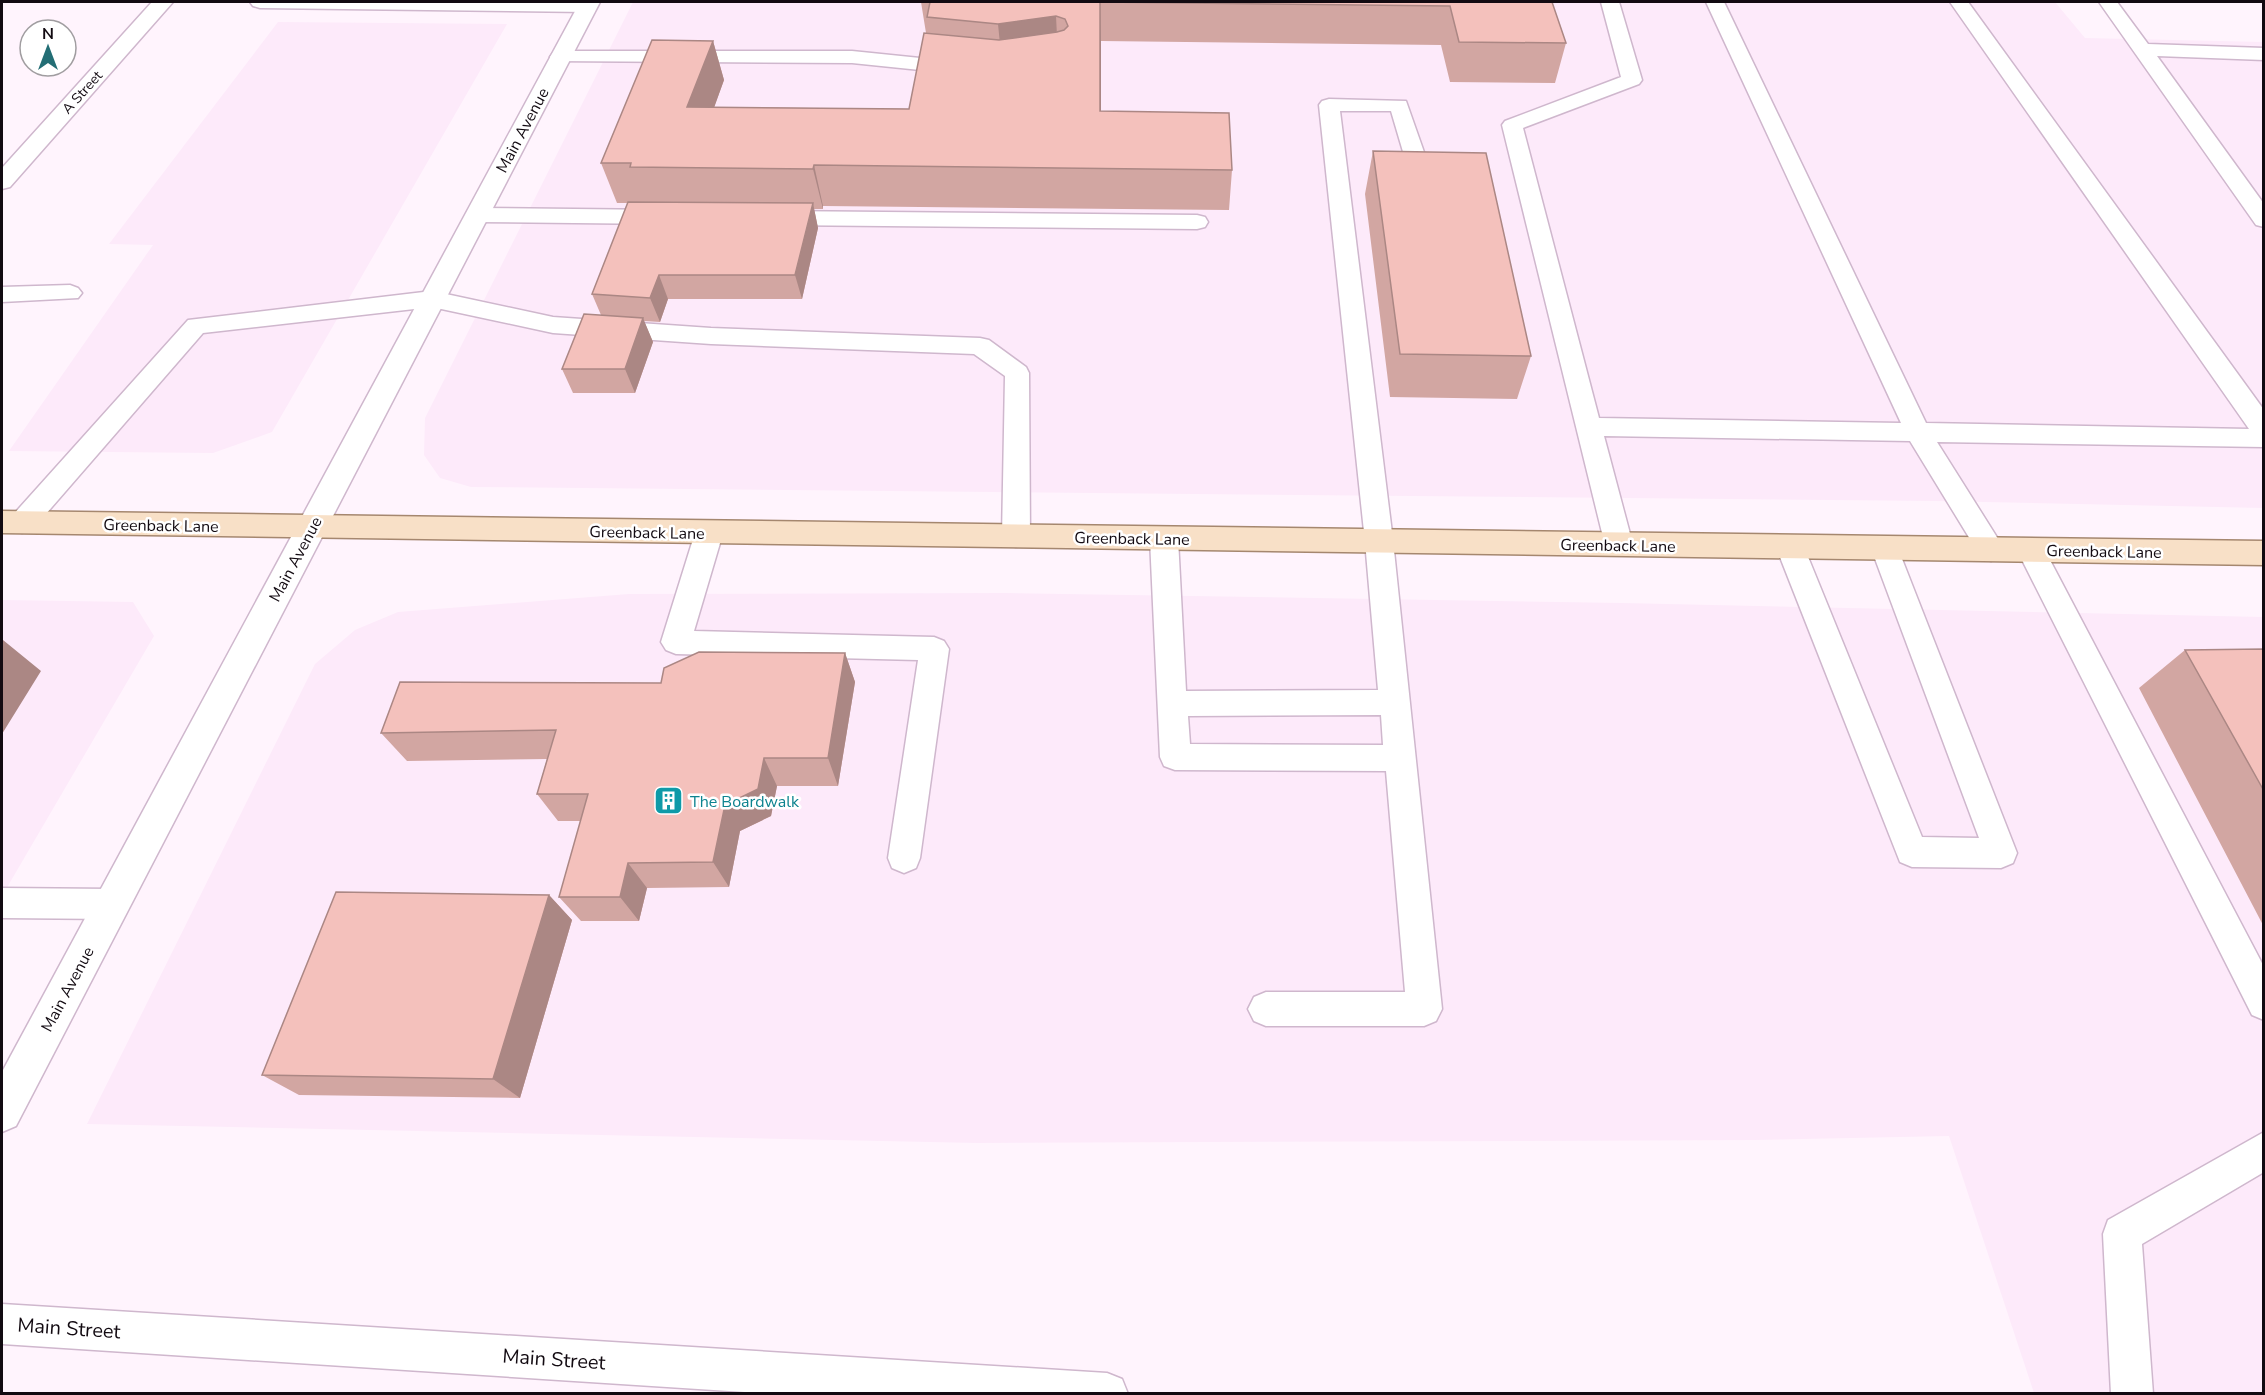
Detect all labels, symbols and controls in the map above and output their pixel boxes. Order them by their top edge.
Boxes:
north arrow [18,18,78,78]
text: N [42,23,54,45]
street label: A Street [58,67,107,118]
street label: Main Avenue [491,84,555,177]
street label: Main Avenue [264,513,328,606]
street label: Greenback Lane [103,514,219,538]
street label: Greenback Lane [589,521,705,545]
street label: Greenback Lane [1074,527,1190,551]
street label: Greenback Lane [1560,534,1676,558]
street label: Greenback Lane [2046,540,2162,564]
building icon: The Boardwalk [653,785,685,817]
place label: The Boardwalk [690,791,800,813]
street label: Main Avenue [36,943,100,1036]
street label: Main Street [16,1311,122,1346]
street label: Main Street [501,1342,607,1377]

